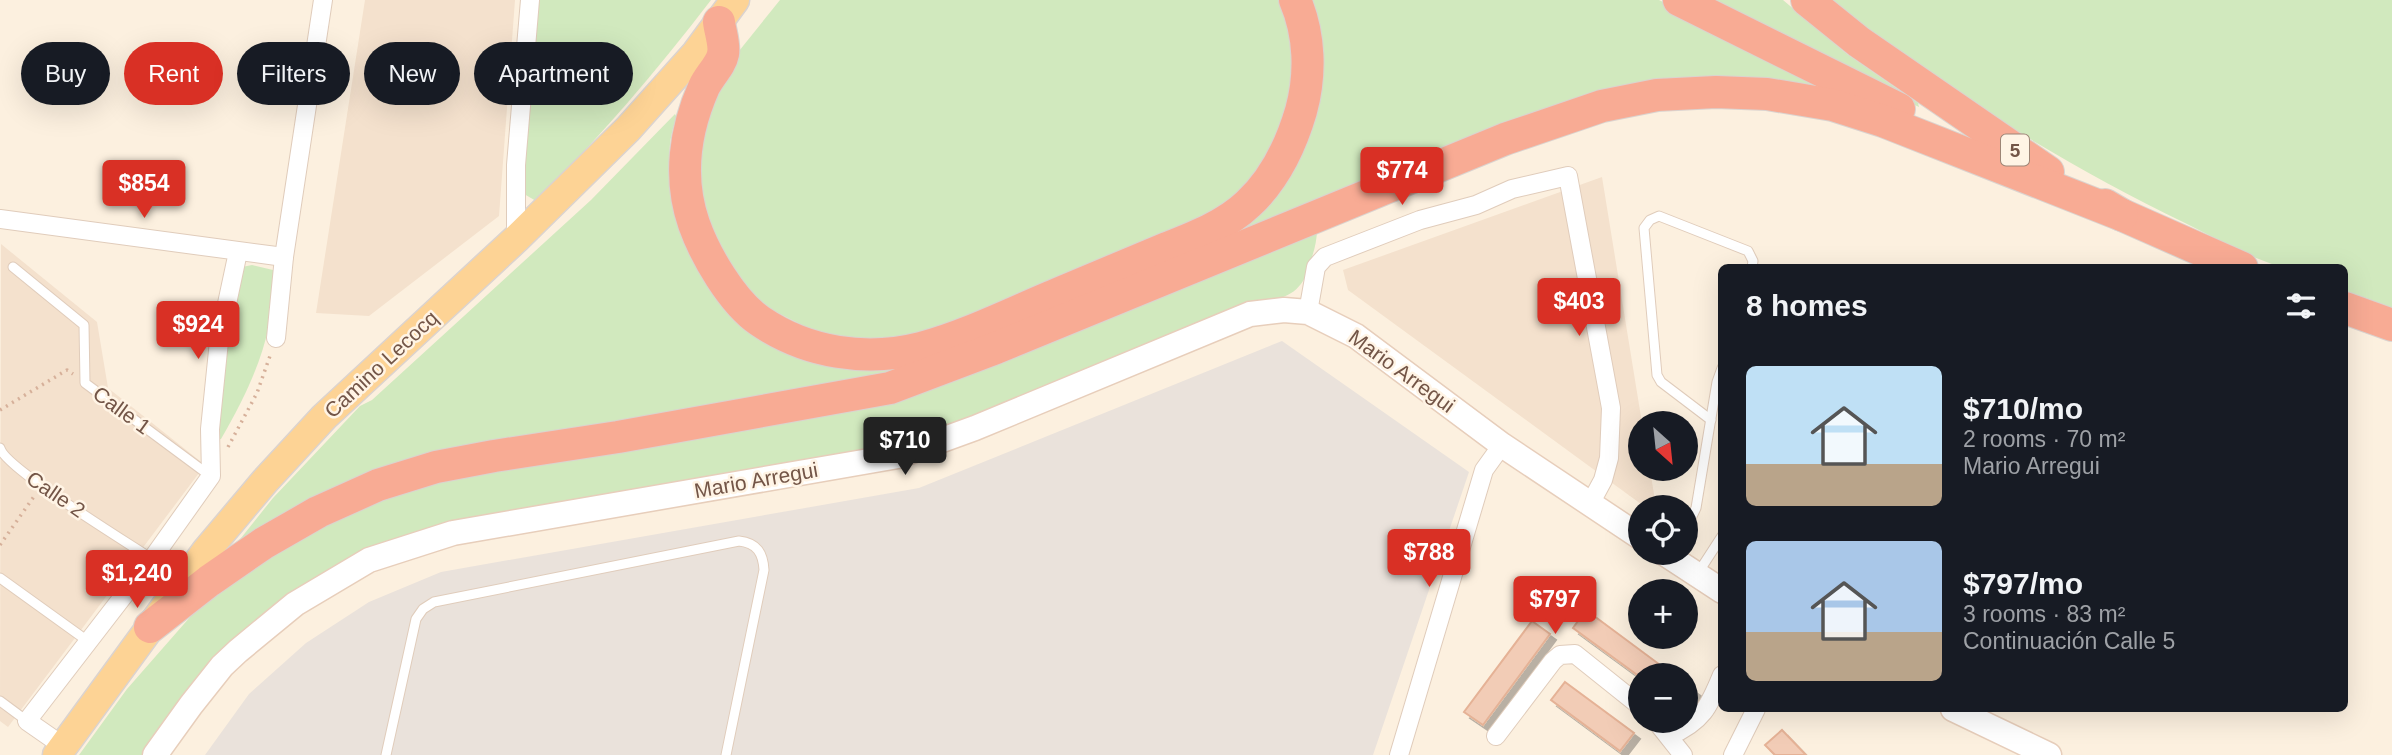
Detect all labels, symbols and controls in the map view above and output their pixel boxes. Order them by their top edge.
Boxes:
chip: Buy [21,42,110,105]
chip: Rent [124,42,223,105]
chip: Filters [237,42,350,105]
chip: New [364,42,460,105]
chip: Apartment [474,42,633,105]
road number: 5 [2001,134,2029,166]
pin: $774 [1361,148,1443,207]
text: $774 [1376,157,1428,183]
pin: $854 [103,160,185,220]
text: $854 [118,170,170,196]
pin: $403 [1538,278,1620,338]
icon: filters [2282,287,2320,325]
text: $403 [1553,288,1605,314]
text: 8 homes [1746,289,1868,322]
pin: $924 [157,302,239,361]
street label: Camino Lecocq [320,306,442,422]
text: $924 [172,311,224,337]
street label: Mario Arregui [1345,325,1459,417]
street label: Calle 1 [89,381,155,439]
text: $710/mo [1963,392,2083,425]
icon: home [1802,394,1886,478]
north arrow [1628,411,1698,481]
map controls [1628,411,1698,733]
pin: $710 [864,418,946,477]
text: 2 rooms · 70 m² [1963,426,2125,452]
text: $710 [879,427,931,453]
text: Mario Arregui [1963,453,2100,479]
street label: Mario Arregui [693,458,819,502]
street label: Calle 2 [22,466,90,522]
button: locate [1628,495,1698,565]
pin: $788 [1388,530,1470,589]
text: $788 [1403,539,1455,565]
pin: $1,240 [80,550,194,610]
text: $1,240 [102,560,172,586]
text: $797/mo [1963,567,2083,600]
icon: home [1802,569,1886,653]
pin: $797 [1514,576,1596,636]
button: + [1628,579,1698,649]
text: $797 [1529,586,1581,612]
text: 3 rooms · 83 m² [1963,601,2125,627]
text: Continuación Calle 5 [1963,628,2175,654]
button: − [1628,663,1698,733]

